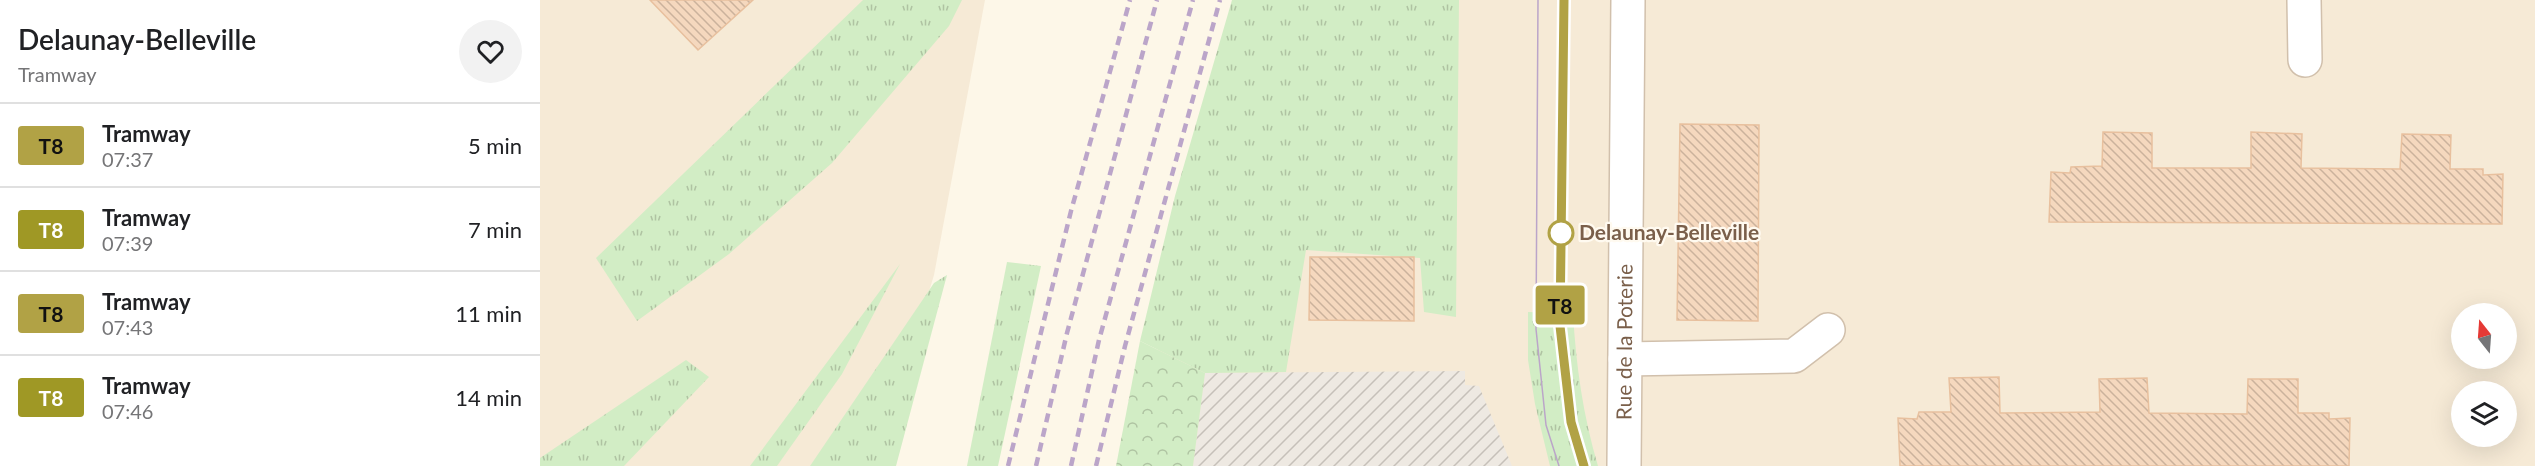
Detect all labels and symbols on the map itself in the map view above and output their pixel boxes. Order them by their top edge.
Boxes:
place label: Delaunay-Belleville [1579,219,1759,244]
marker: Delaunay-Belleville [1548,220,1574,246]
street label: Rue de la Poterie [1610,264,1637,420]
line badge: T8 [1533,286,1587,324]
north arrow [2451,303,2517,369]

